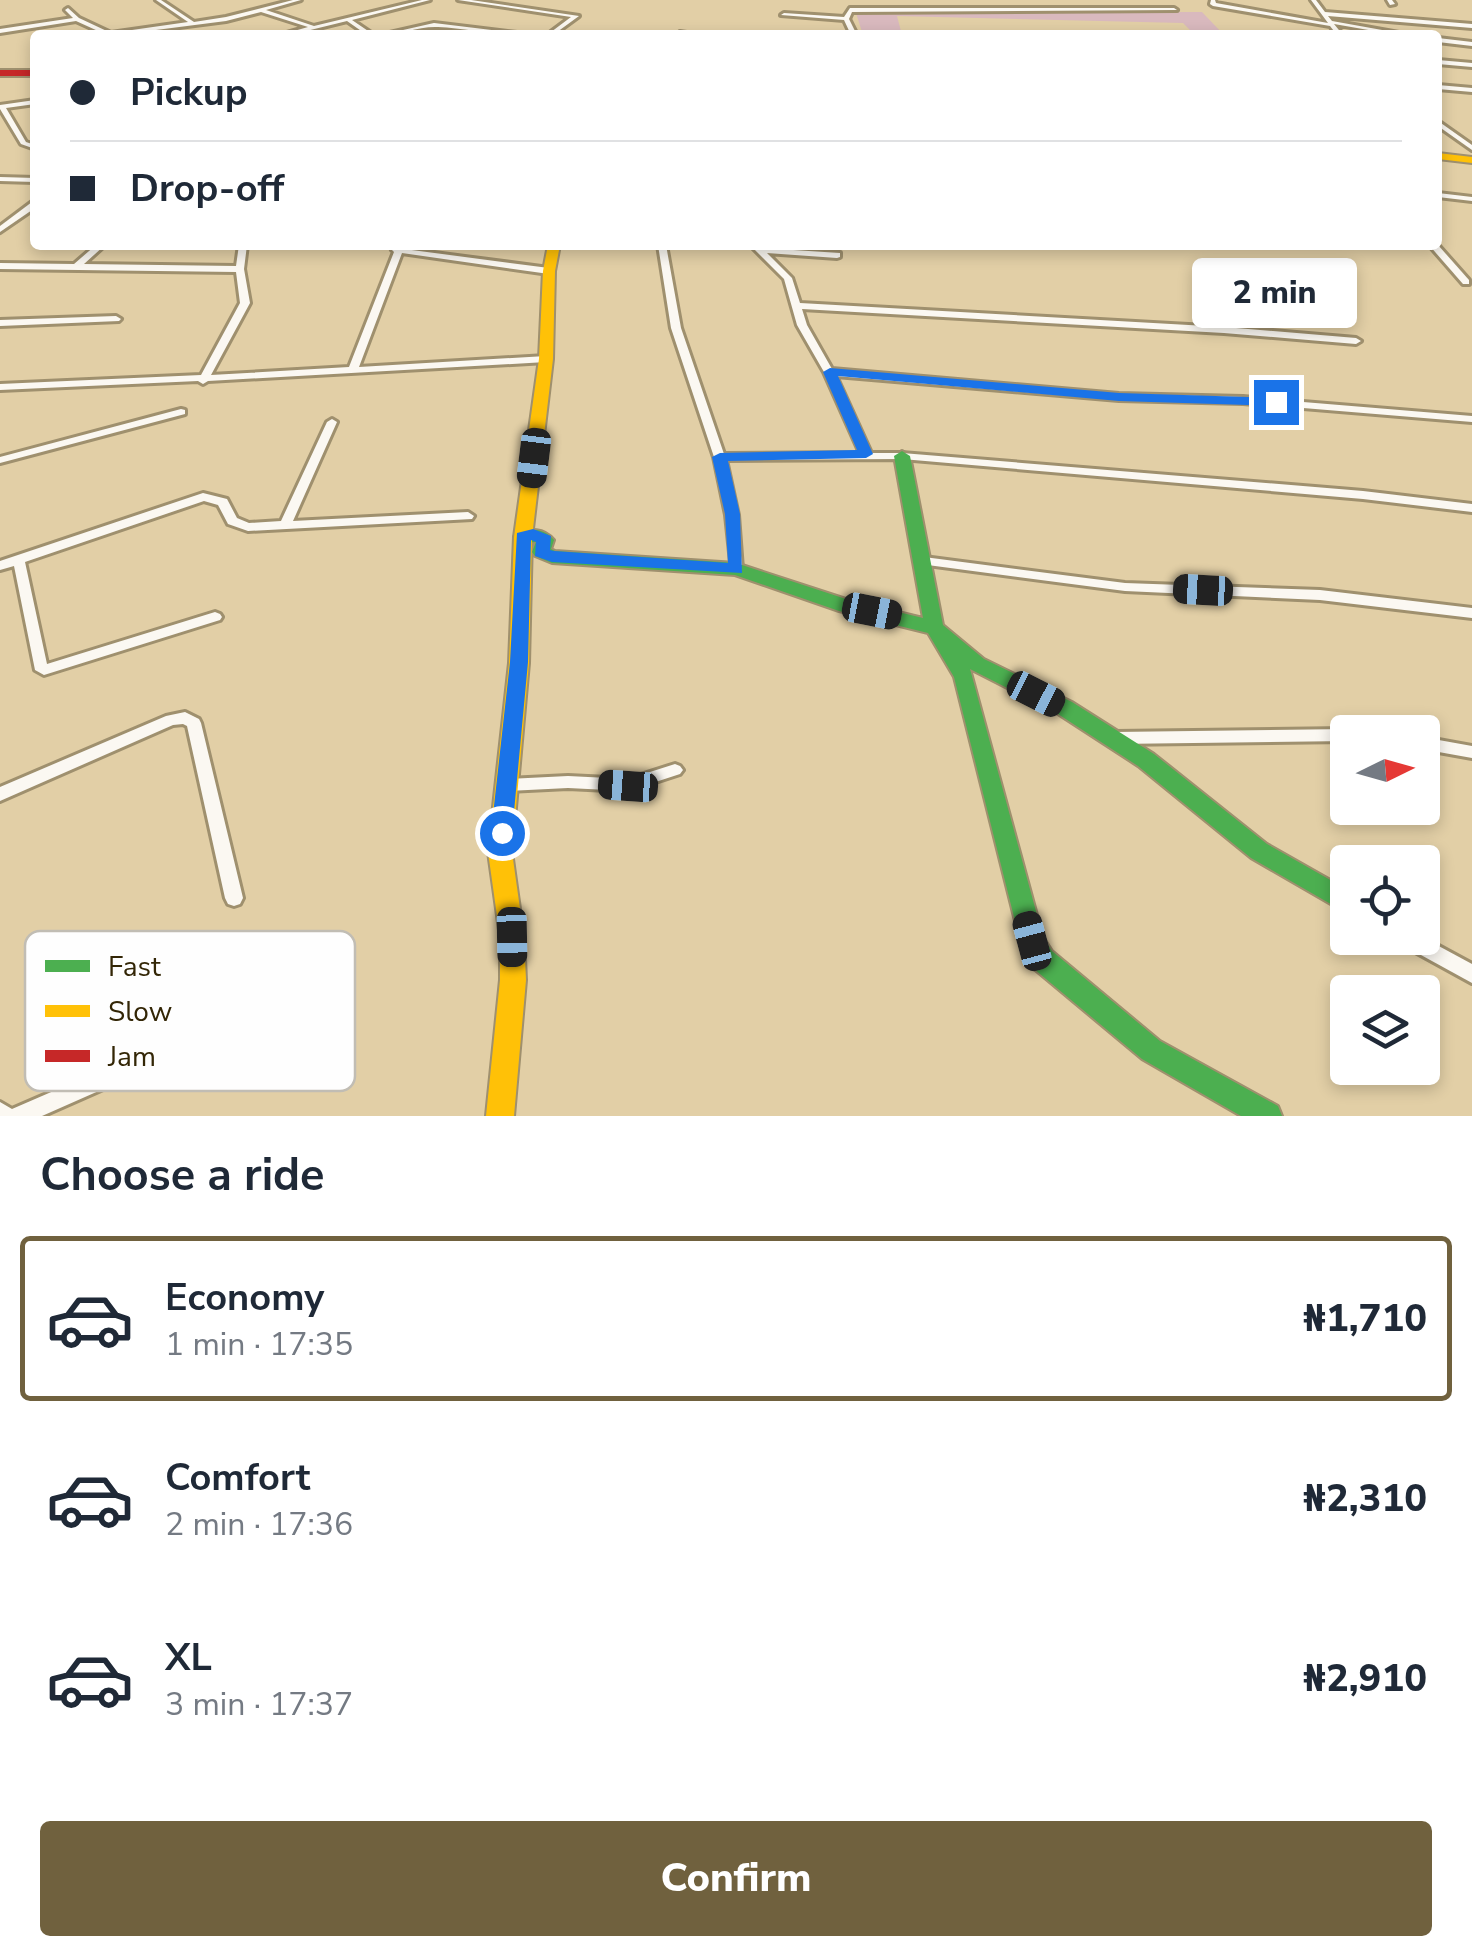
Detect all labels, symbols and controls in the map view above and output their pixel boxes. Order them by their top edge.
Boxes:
text: Pickup [130,67,248,118]
text: Drop-off [130,163,284,214]
callout: 2 min [1194,257,1358,327]
text: 2 min [1232,271,1317,314]
route end [1254,380,1299,425]
car [515,426,553,490]
car [1172,573,1234,607]
car [840,591,904,631]
car [1002,667,1070,721]
north arrow [1330,715,1440,825]
map controls [1330,715,1440,1085]
car [597,769,659,803]
route start [480,811,525,856]
button: locate [1330,845,1440,955]
car [496,907,528,967]
car [1010,908,1054,974]
legend [25,931,355,1091]
text: Fast [108,948,161,986]
button: layers [1330,975,1440,1085]
text: Slow [108,993,172,1031]
text: Jam [107,1038,156,1076]
text: Choose a ride [40,1145,325,1206]
text: Economy [165,1272,324,1323]
icon: car [45,1274,135,1364]
text: ₦1,710 [1303,1293,1427,1344]
text: 1 min · 17:35 [165,1323,353,1366]
text: Comfort [165,1452,310,1503]
icon: car [45,1454,135,1544]
text: ₦2,310 [1303,1473,1427,1524]
text: 2 min · 17:36 [165,1503,353,1546]
text: XL [165,1632,212,1683]
icon: car [45,1634,135,1724]
text: ₦2,910 [1303,1653,1427,1704]
text: 3 min · 17:37 [165,1683,353,1726]
button: Confirm [40,1821,1432,1936]

